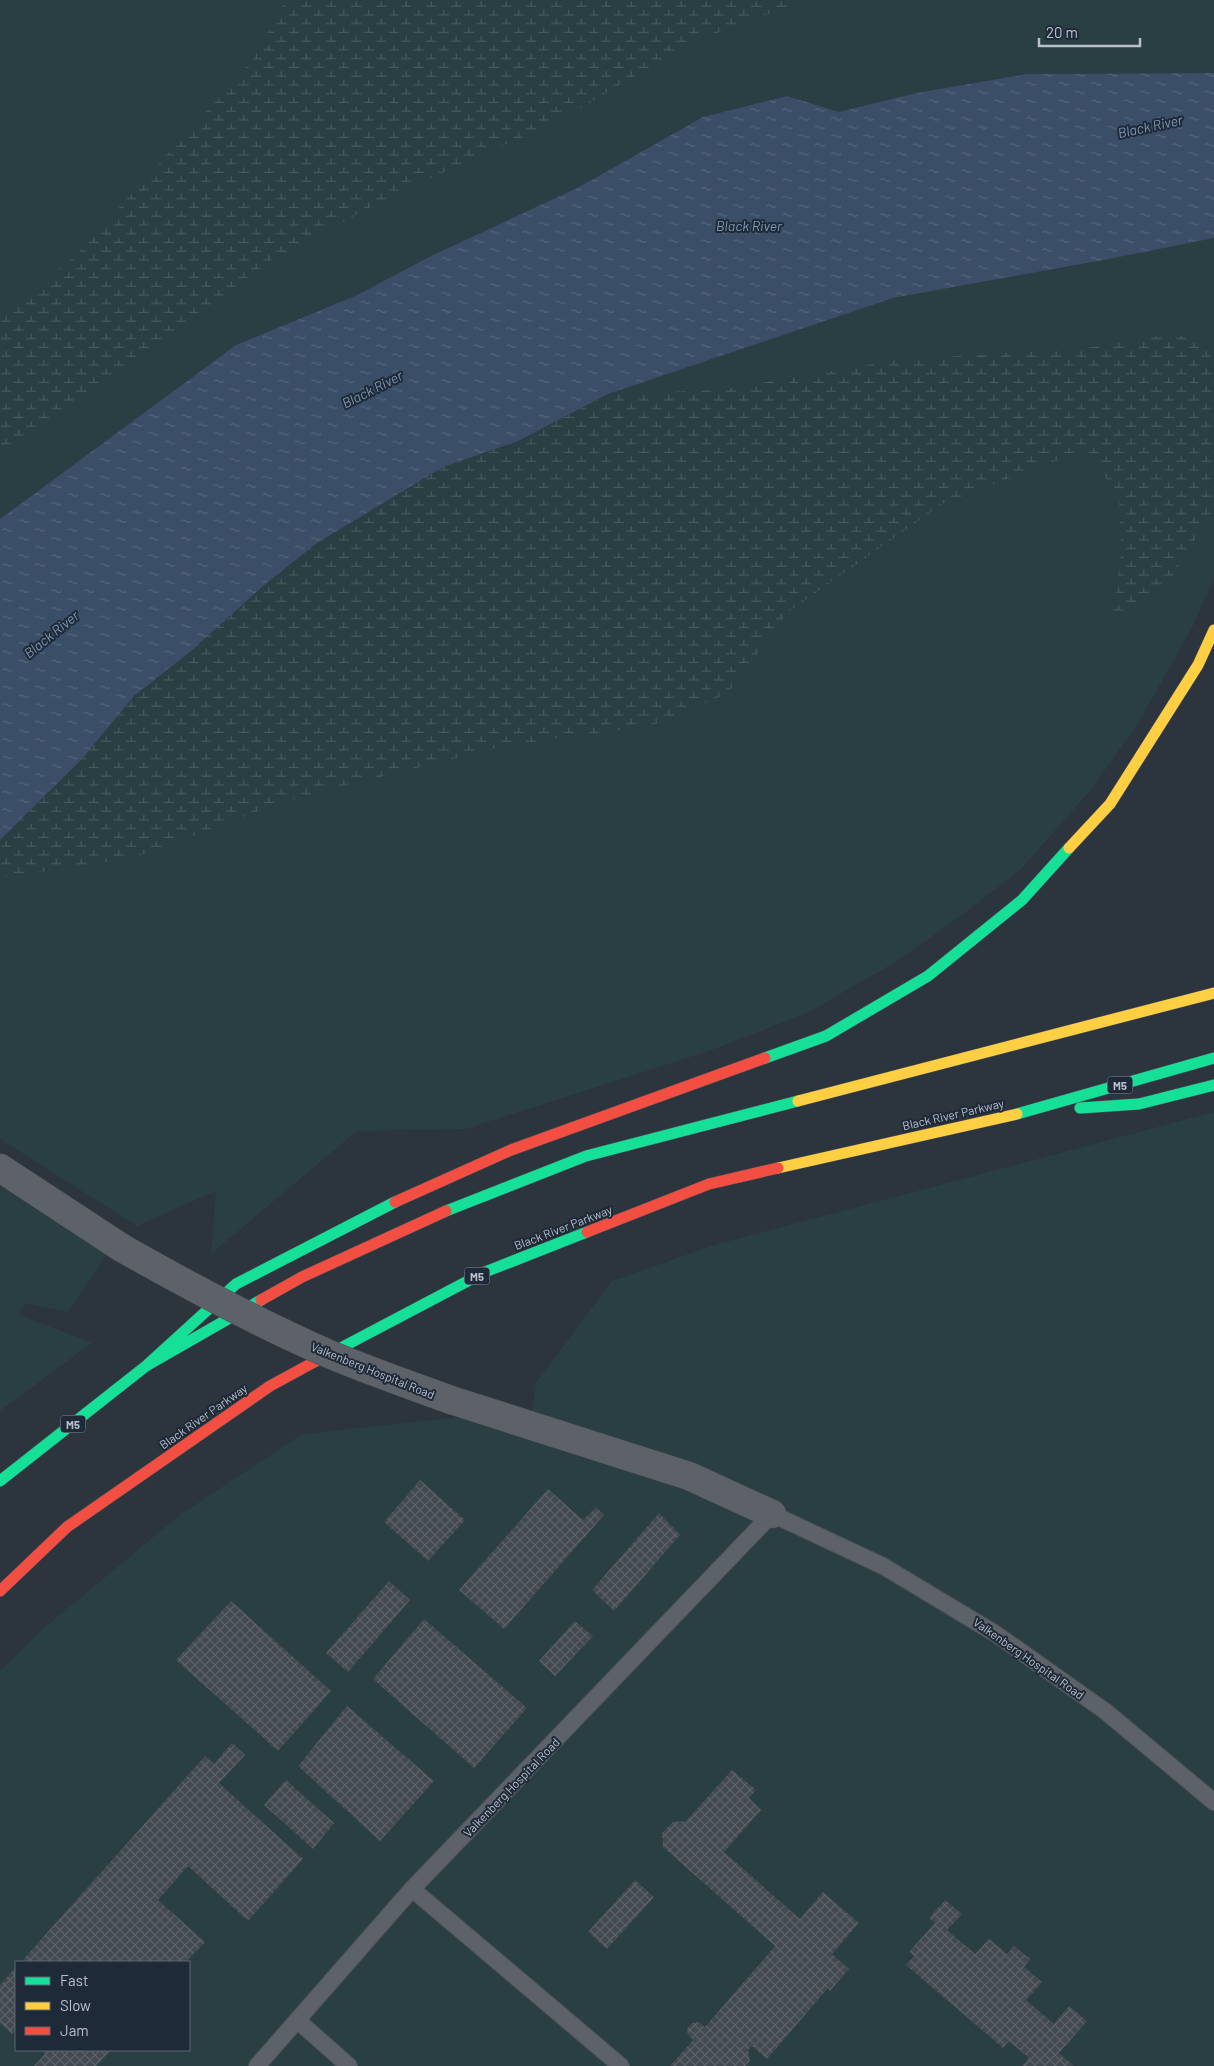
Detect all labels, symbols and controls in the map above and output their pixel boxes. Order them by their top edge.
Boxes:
scale bar [1039,15,1140,47]
text: 20 m [1046,23,1078,41]
water label: Black River [1116,111,1185,141]
water label: Black River [716,217,783,234]
water label: Black River [339,366,406,412]
water label: Black River [20,606,83,661]
road number: M5 [1108,1076,1132,1094]
street label: Black River Parkway [901,1095,1006,1132]
street label: Black River Parkway [512,1202,614,1252]
road number: M5 [464,1268,490,1284]
street label: Valkenberg Hospital Road [309,1339,437,1401]
street label: Black River Parkway [156,1380,250,1452]
road number: M5 [60,1416,86,1432]
street label: Valkenberg Hospital Road [971,1614,1087,1702]
street label: Valkenberg Hospital Road [460,1735,562,1839]
legend [15,1961,190,2051]
text: Fast [60,1971,88,1989]
text: Slow [60,1996,91,2014]
text: Jam [60,2021,89,2039]

